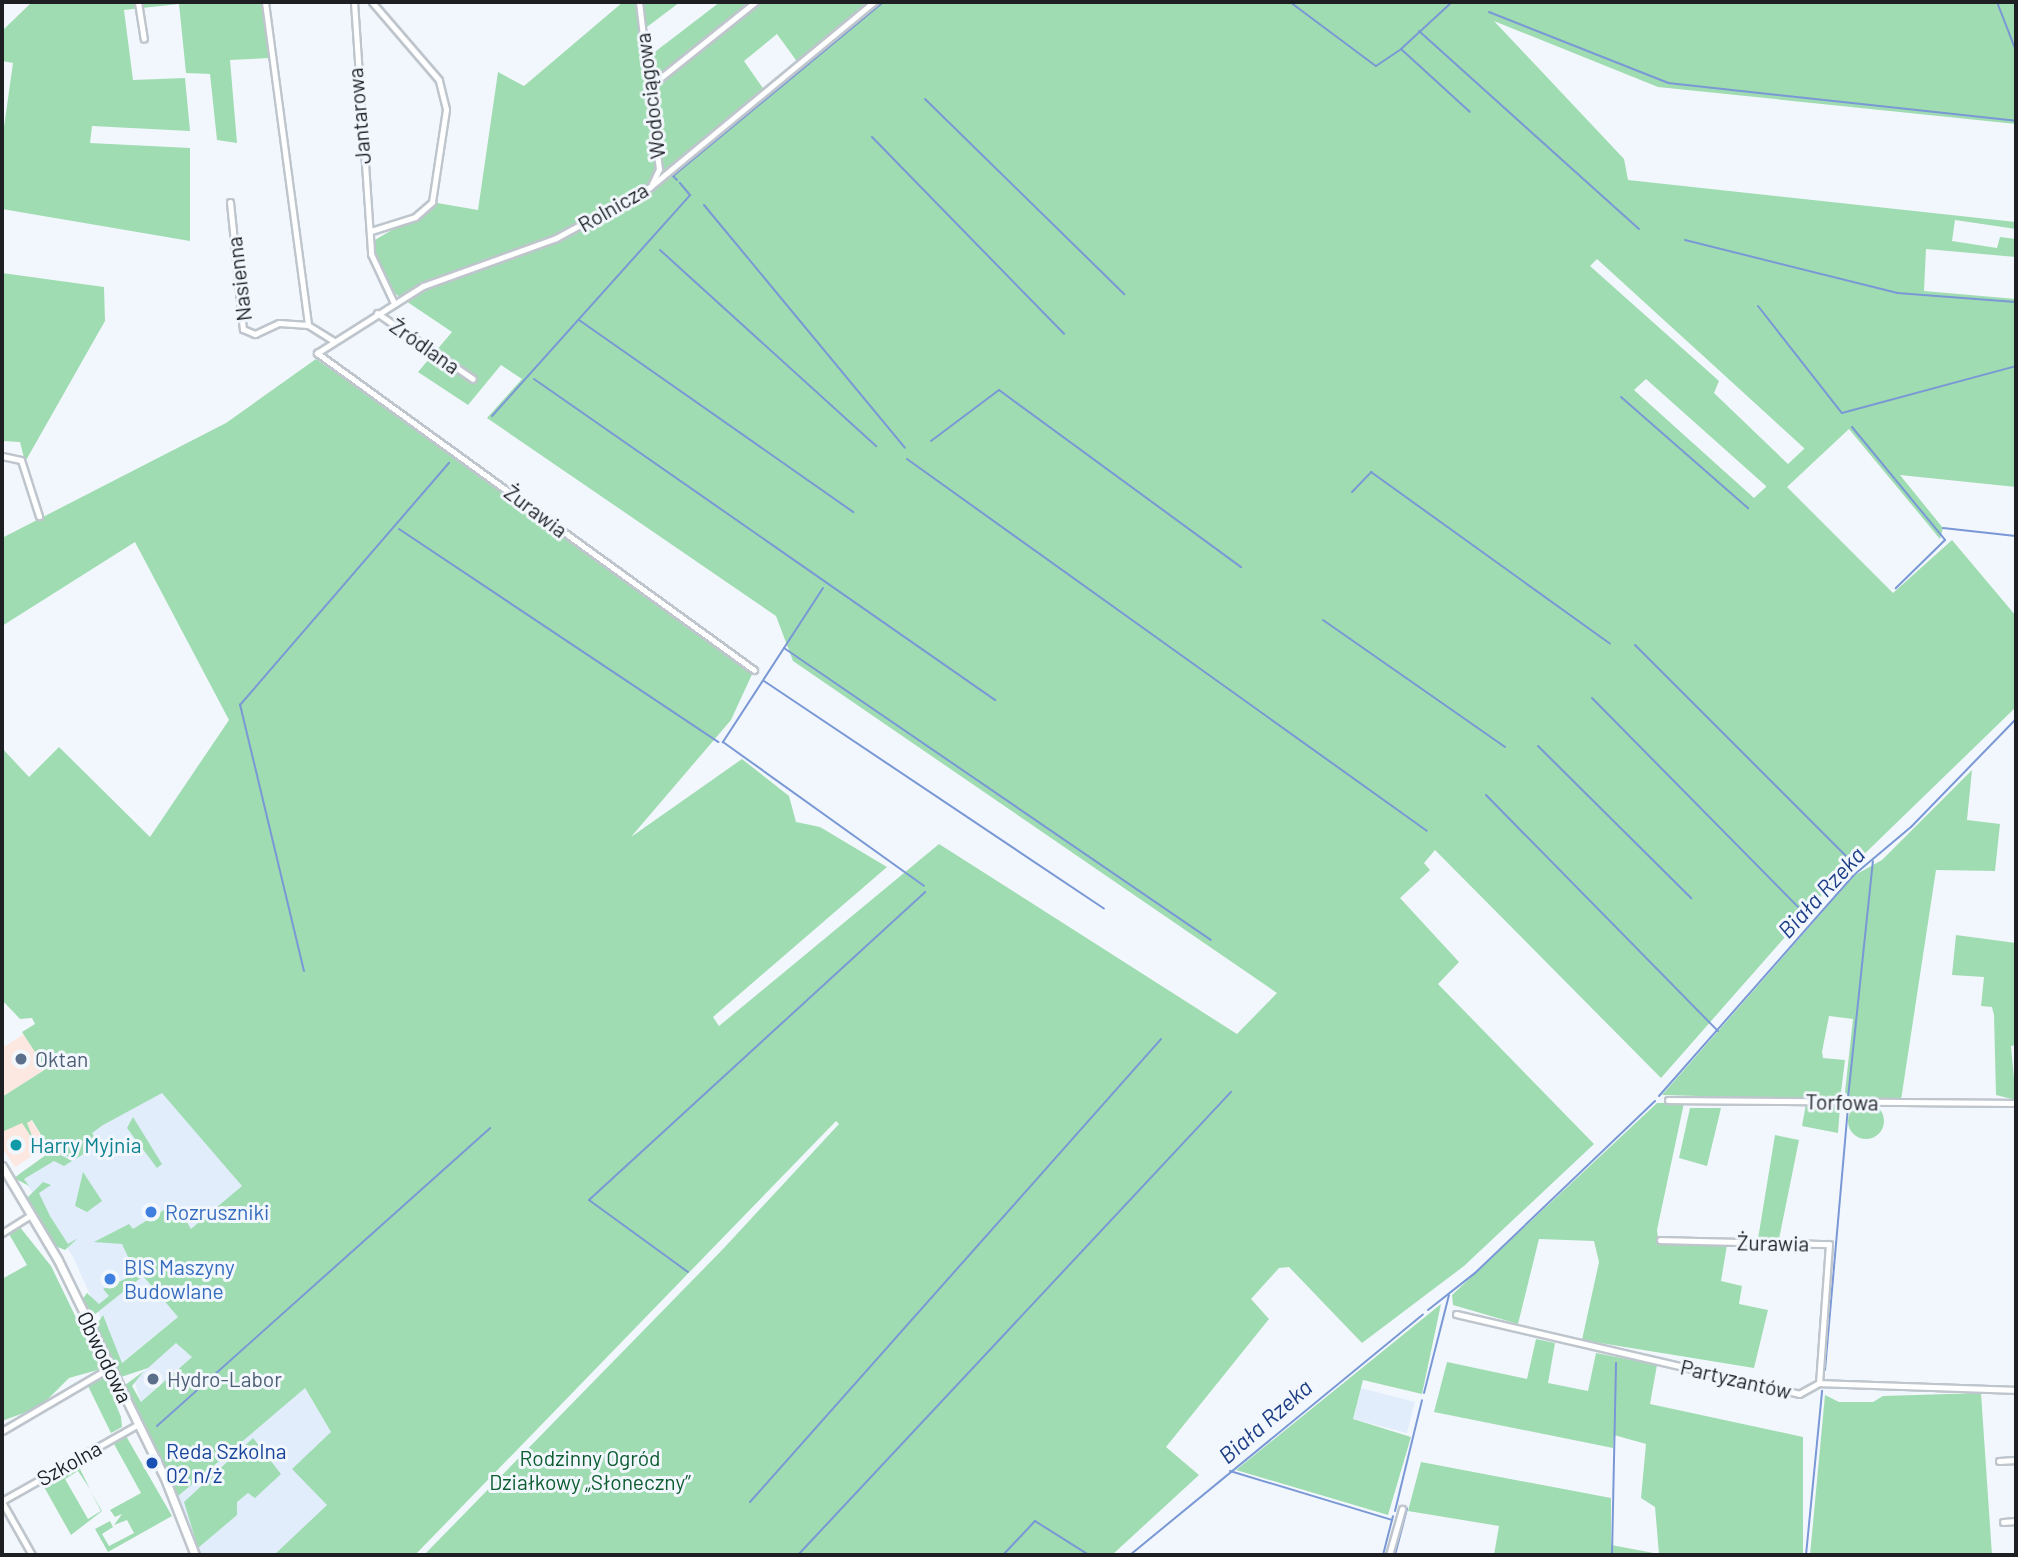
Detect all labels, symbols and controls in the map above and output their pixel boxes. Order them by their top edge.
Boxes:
street label: Wodociągowa [630,32,670,160]
street label: Jantarowa [342,67,376,165]
street label: Rolnicza [573,177,653,237]
street label: Nasienna [221,235,257,323]
street label: Źródlana [385,313,465,379]
street label: Żurawia [500,479,572,543]
water label: Biała Rzeka [1772,841,1870,943]
place label: Oktan [35,1046,88,1072]
marker: Oktan [13,1051,29,1067]
street label: Torfowa [1805,1089,1879,1115]
place label: Harry Myjnia [30,1132,141,1158]
marker: Harry Myjnia [8,1137,24,1153]
place label: Rozruszniki [165,1199,269,1225]
marker: Rozruszniki [143,1204,159,1220]
street label: Żurawia [1737,1230,1809,1256]
place label: BIS Maszyny Budowlane [124,1254,235,1304]
marker: BIS Maszyny Budowlane [102,1271,118,1287]
street label: Obwodowa [72,1307,138,1407]
street label: Partyzantów [1678,1354,1794,1404]
place label: Hydro-Labor [167,1366,282,1392]
marker: Hydro-Labor [145,1371,161,1387]
water label: Biała Rzeka [1213,1373,1317,1469]
street label: Szkolna [32,1435,106,1491]
place label: Reda Szkolna 02 n/ż [166,1438,286,1488]
park label: Rodzinny Ogród Działkowy „Słoneczny” [489,1445,691,1495]
marker: Reda Szkolna 02 n/ż [144,1455,160,1471]

